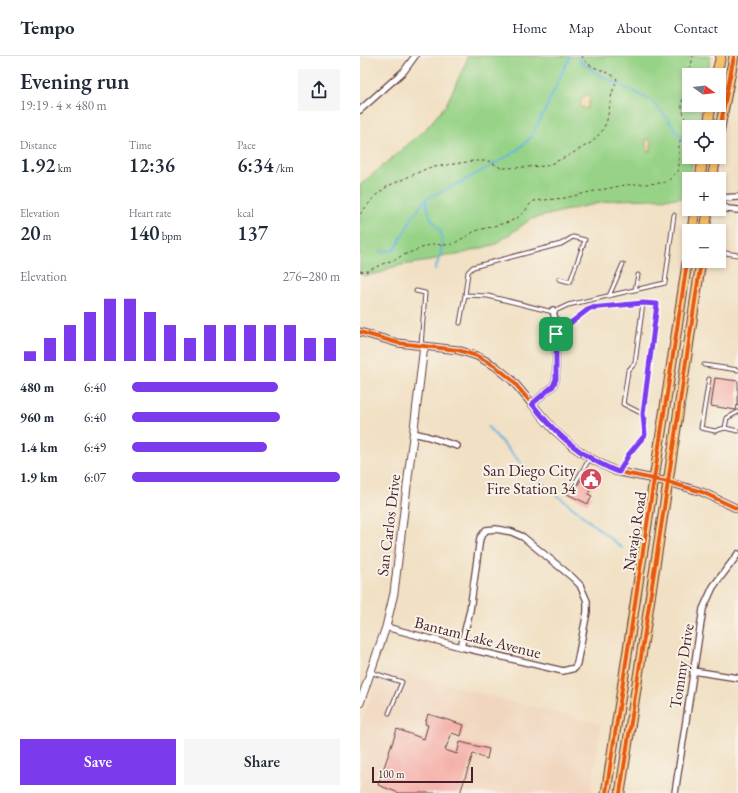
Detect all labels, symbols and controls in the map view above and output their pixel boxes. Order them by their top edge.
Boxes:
text: Tempo [20,15,75,40]
text: Home [512,19,547,37]
text: Map [569,19,594,37]
text: About [616,19,652,37]
text: Contact [674,19,718,37]
text: Evening run [20,67,129,96]
north arrow [682,68,726,112]
map controls [682,68,726,268]
button: share [298,69,340,111]
text: 19:19 · 4 × 480 m [20,97,107,114]
button: locate [682,120,726,164]
text: Distance [20,138,57,152]
text: Time [129,138,152,152]
text: Pace [237,138,256,152]
text: 1.92 [20,152,56,178]
text: 12:36 [129,152,175,178]
text: 6:34 [237,152,274,178]
text: km [56,161,72,175]
text: /km [274,161,294,175]
button: + [682,172,726,216]
text: Elevation [20,206,60,220]
text: Heart rate [129,206,171,220]
text: kcal [237,206,254,220]
text: 20 [20,220,41,246]
text: 140 [129,220,159,246]
text: 137 [237,220,268,246]
button: − [682,224,726,268]
text: m [41,229,51,243]
text: bpm [159,229,182,243]
text: Elevation [20,268,67,285]
text: 276–280 m [283,268,340,285]
pin [539,317,573,351]
icon: arrive [545,323,567,345]
text: 480 m [20,379,54,396]
text: 6:40 [84,379,106,396]
text: 960 m [20,409,54,426]
text: 6:40 [84,409,106,426]
text: 1.4 km [20,439,58,456]
text: 6:49 [84,439,106,456]
place label: San Diego City Fire Station 34 [483,460,577,499]
public building icon: San Diego City Fire Station 34 [578,466,604,492]
text: 1.9 km [20,469,58,486]
text: 6:07 [84,469,106,486]
street label: San Carlos Drive [372,473,405,577]
street label: Navajo Road [618,489,651,572]
street label: Bantam Lake Avenue [412,612,543,663]
street label: Tommy Drive [664,622,699,710]
button: Save [20,739,176,785]
button: Share [184,739,340,785]
scale bar [372,765,473,784]
text: 100 m [378,767,405,781]

